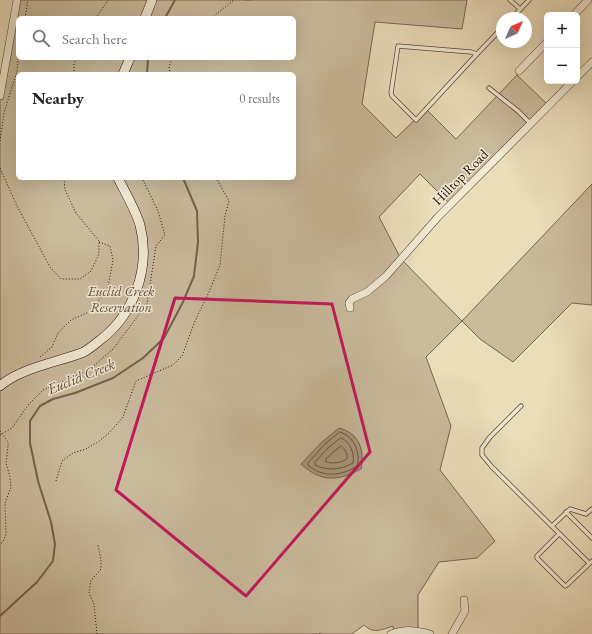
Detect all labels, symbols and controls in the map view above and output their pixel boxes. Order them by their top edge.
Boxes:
north arrow [496,12,532,48]
map controls [544,12,580,84]
button: + [544,12,580,48]
search box [16,16,296,60]
icon: search [30,27,52,49]
text: Search here [62,29,127,48]
button: − [544,48,580,84]
text: Nearby [32,87,84,109]
text: 0 results [239,90,280,107]
street label: Hilltop Road [428,144,493,209]
park label: Euclid Creek Reservation [87,282,155,316]
water label: Euclid Creek [43,354,118,399]

